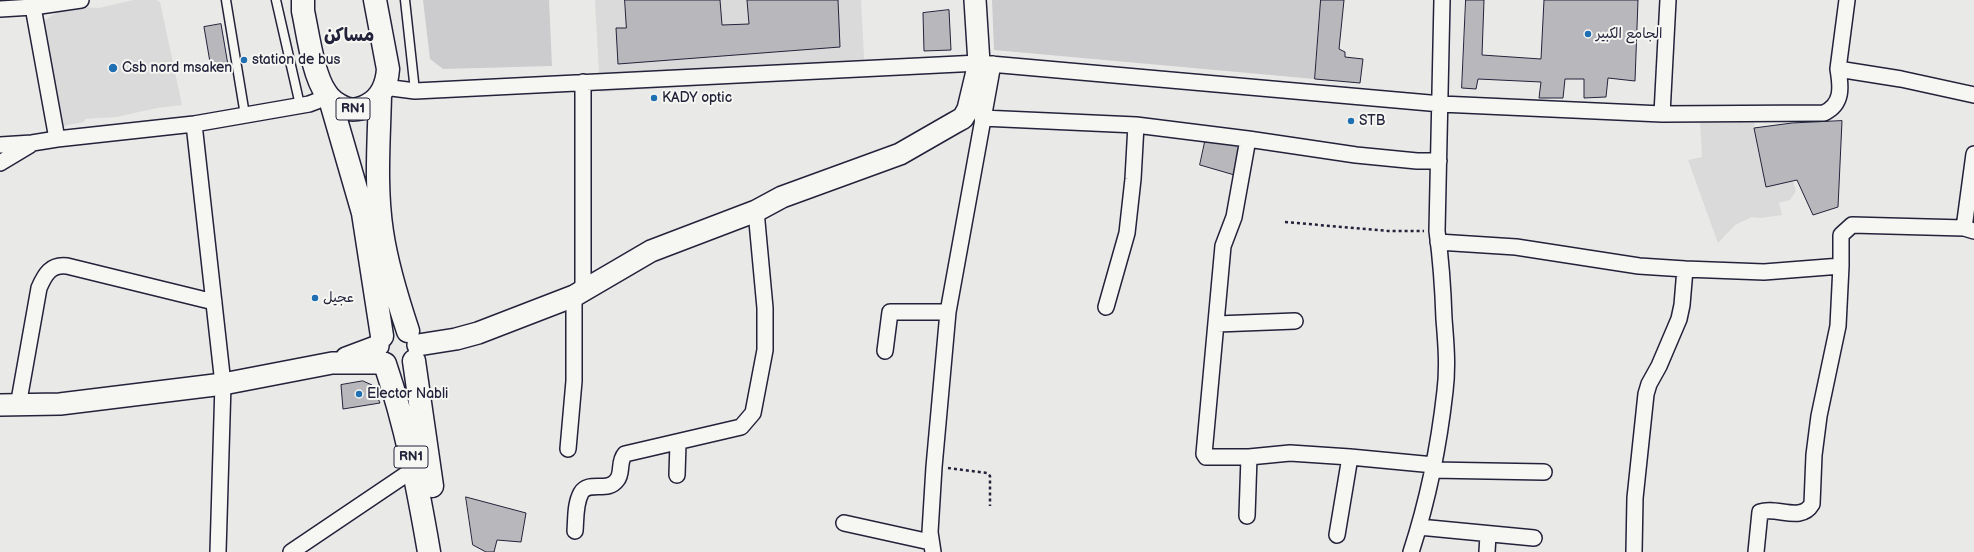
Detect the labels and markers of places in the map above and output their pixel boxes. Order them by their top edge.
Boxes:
place label: الجامع الكبير [1596,26,1662,42]
marker: الجامع الكبير [1583,29,1593,39]
place label: station de bus [252,52,341,68]
marker: station de bus [239,55,249,65]
place label: Csb nord msaken [122,60,232,76]
marker: Csb nord msaken [107,62,119,74]
place label: KADY optic [662,90,732,106]
marker: KADY optic [649,93,659,103]
place label: STB [1359,113,1385,129]
marker: STB [1346,116,1356,126]
place label: عجيل [323,290,354,306]
marker: عجيل [310,293,320,303]
place label: Elector Nabli [367,386,448,402]
marker: Elector Nabli [354,389,364,399]

